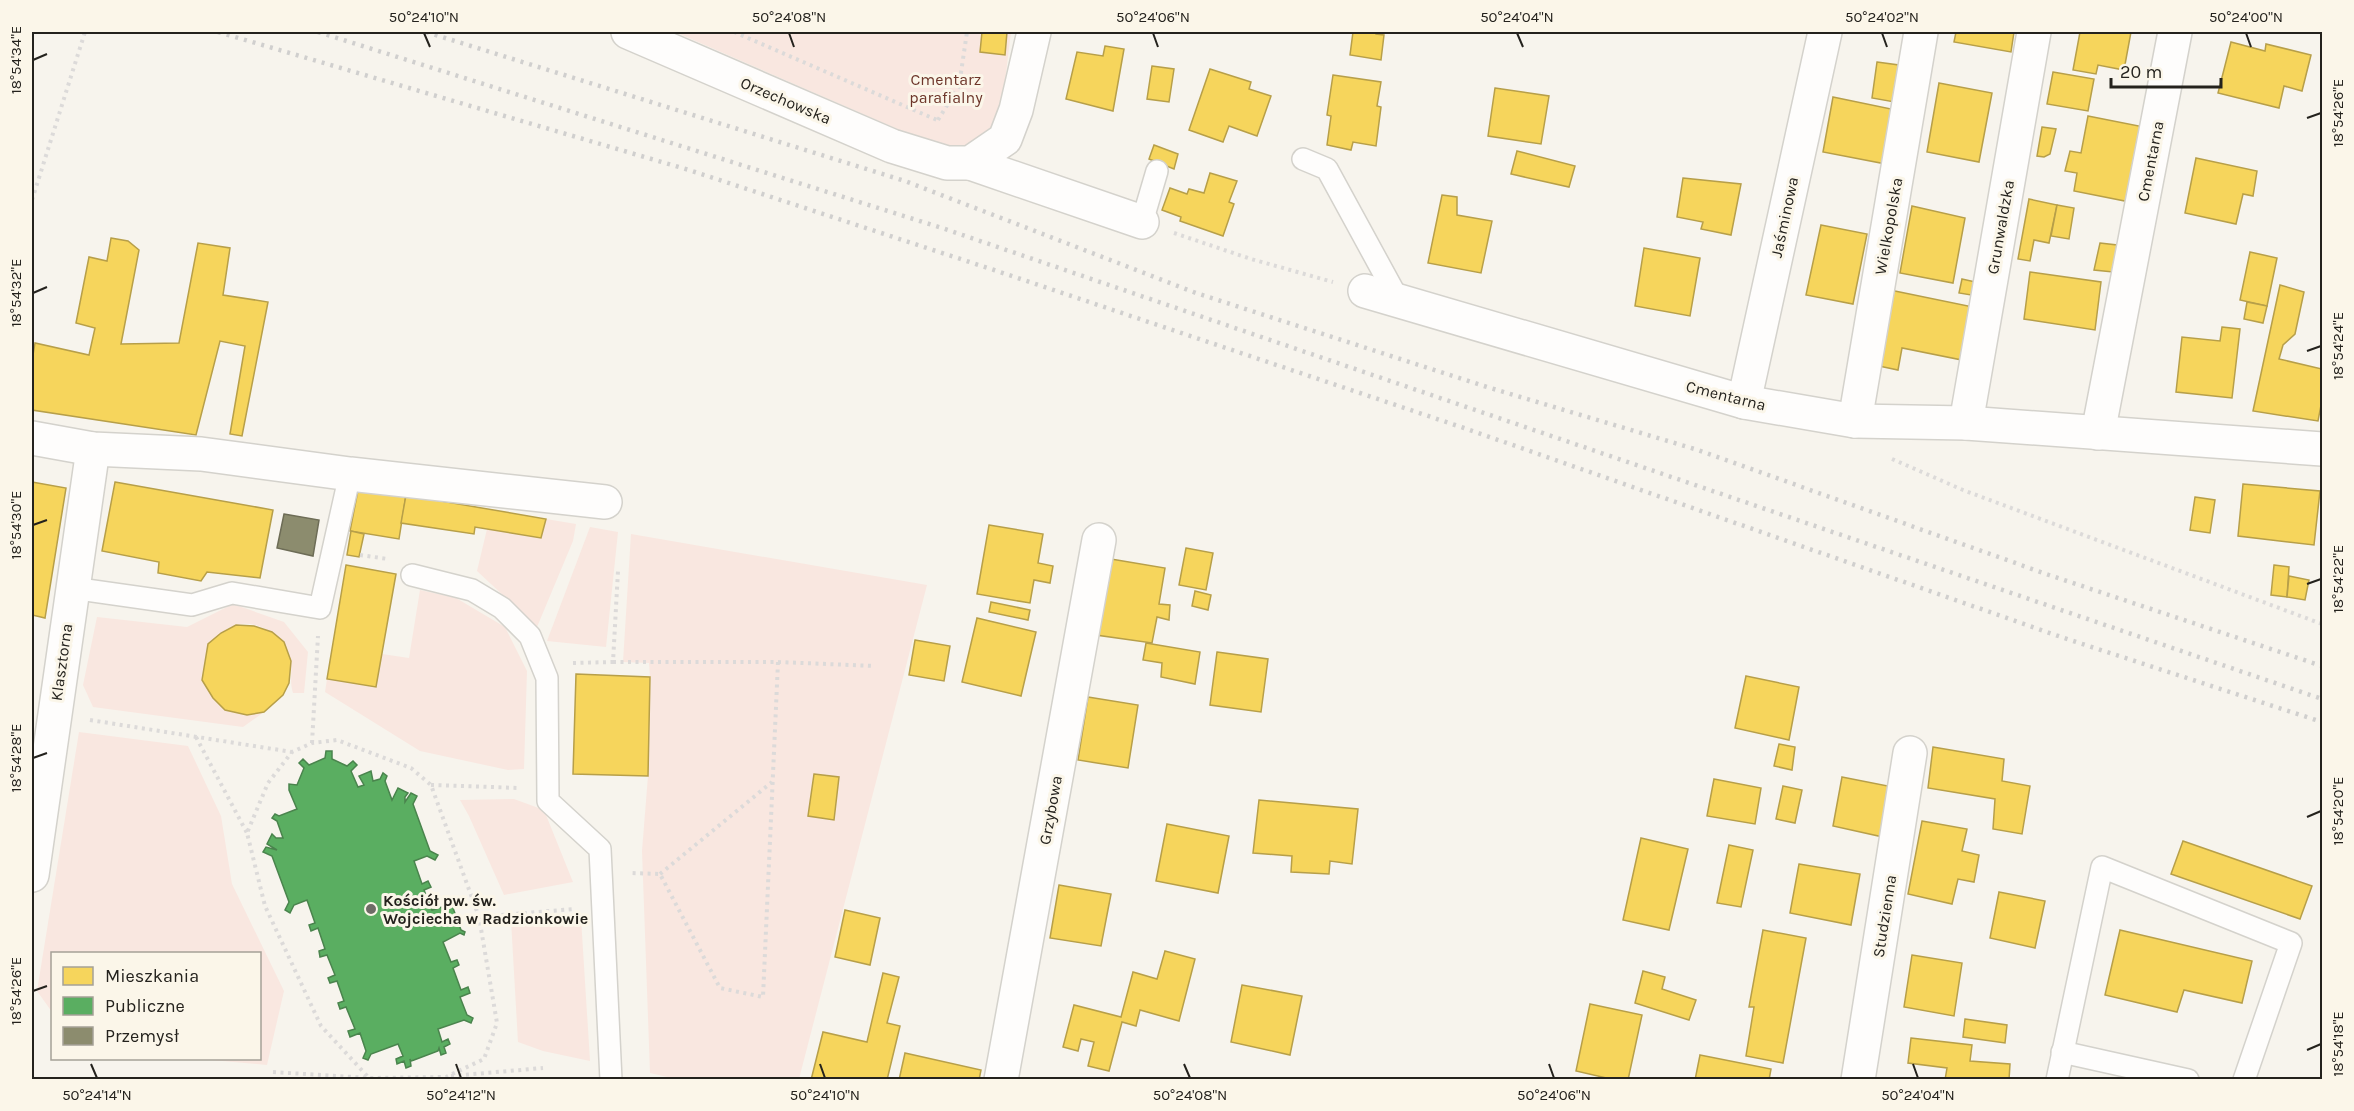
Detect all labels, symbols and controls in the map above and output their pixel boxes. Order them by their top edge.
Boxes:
text: 50°24'10"N [389,8,459,26]
text: 50°24'08"N [752,8,826,26]
text: 50°24'06"N [1116,8,1190,26]
text: 50°24'04"N [1480,8,1554,26]
text: 50°24'02"N [1845,8,1919,26]
text: 50°24'00"N [2209,8,2283,26]
text: 18°54'34"E [7,26,25,94]
scale bar [2111,51,2220,89]
text: 20 m [2120,61,2162,83]
park label: Cmentarz parafialny [909,70,983,107]
street label: Orzechowska [738,73,834,128]
text: 18°54'26"E [2329,79,2347,147]
street label: Cmentarna [2133,119,2168,203]
street label: Jaśminowa [1767,175,1802,259]
street label: Wielkopolska [1871,176,1906,276]
street label: Grunwaldzka [1983,179,2018,276]
text: 18°54'32"E [7,259,25,327]
text: 18°54'24"E [2329,312,2347,380]
street label: Cmentarna [1684,376,1768,415]
text: 18°54'30"E [7,491,25,559]
text: 18°54'22"E [2329,545,2347,613]
street label: Klasztorna [47,622,76,702]
text: 18°54'28"E [7,723,25,793]
street label: Grzybowa [1035,774,1066,846]
text: 18°54'20"E [2329,777,2347,845]
street label: Studzienna [1869,873,1900,959]
place label: Kościół pw. św. Wojciecha w Radzionkowie [383,891,588,928]
marker: Kościół pw. św. Wojciecha w Radzionkowie [364,902,378,916]
legend [51,952,261,1060]
text: 18°54'26"E [7,957,25,1025]
text: Mieszkania [105,965,199,987]
text: Publiczne [105,995,185,1017]
text: 18°54'18"E [2329,1011,2347,1077]
text: Przemysł [105,1025,179,1047]
text: 50°24'14"N [62,1086,132,1104]
text: 50°24'12"N [426,1086,496,1104]
text: 50°24'10"N [790,1086,860,1104]
text: 50°24'08"N [1153,1086,1227,1104]
text: 50°24'06"N [1517,1086,1591,1104]
text: 50°24'04"N [1881,1086,1955,1104]

